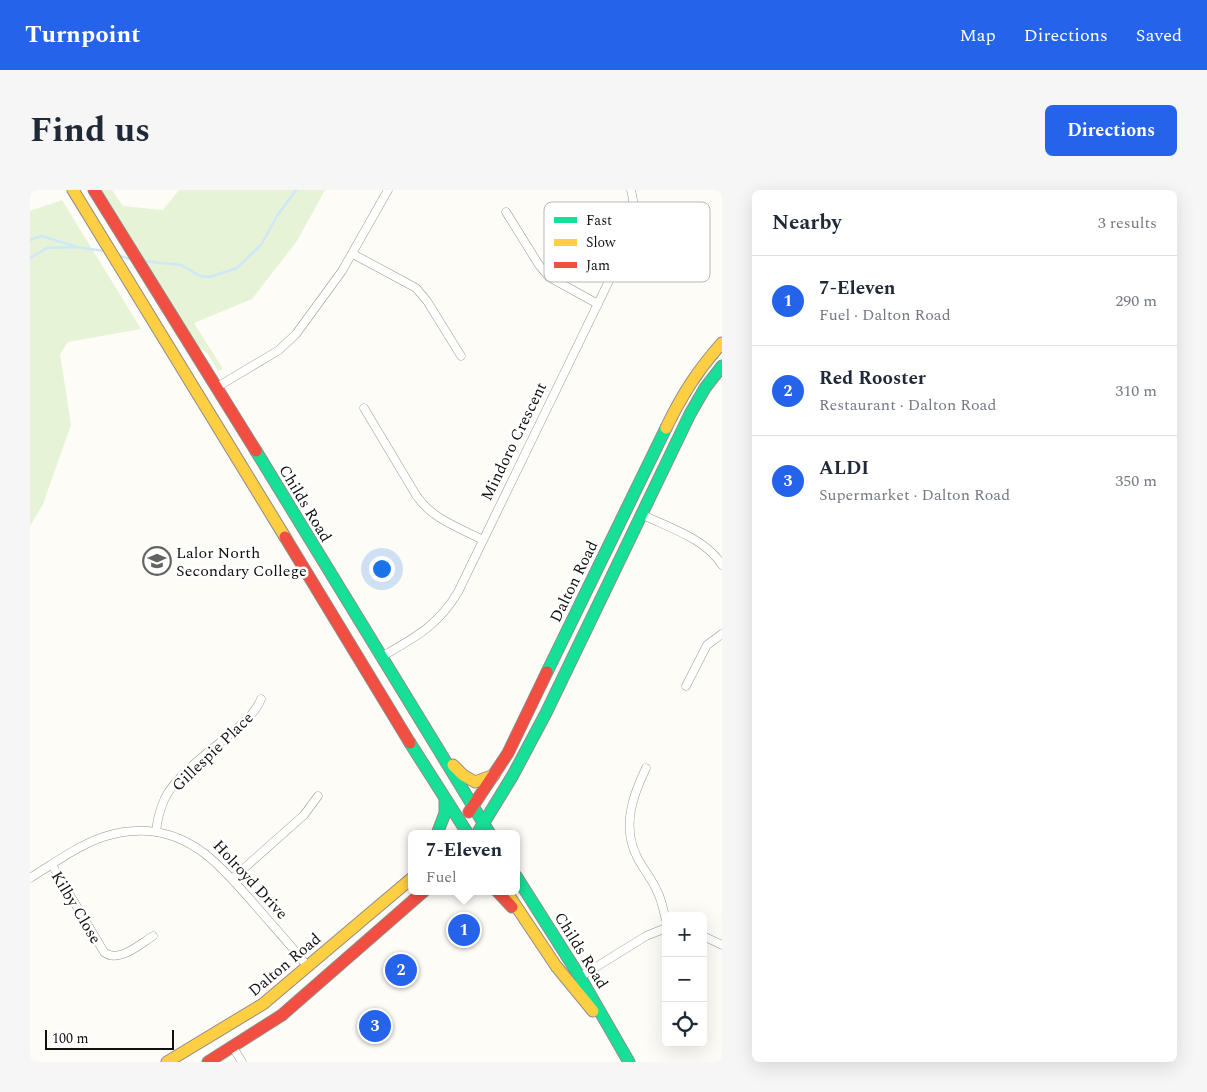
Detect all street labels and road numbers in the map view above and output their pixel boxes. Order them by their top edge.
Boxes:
street label: Mindoro Crescent [475,378,553,505]
street label: Childs Road [273,460,338,547]
street label: Dalton Road [544,536,604,626]
street label: Gillespie Place [166,706,259,797]
street label: Holroyd Drive [207,835,294,925]
street label: Kilby Close [45,866,107,949]
street label: Childs Road [548,907,614,994]
street label: Dalton Road [243,927,326,1002]

